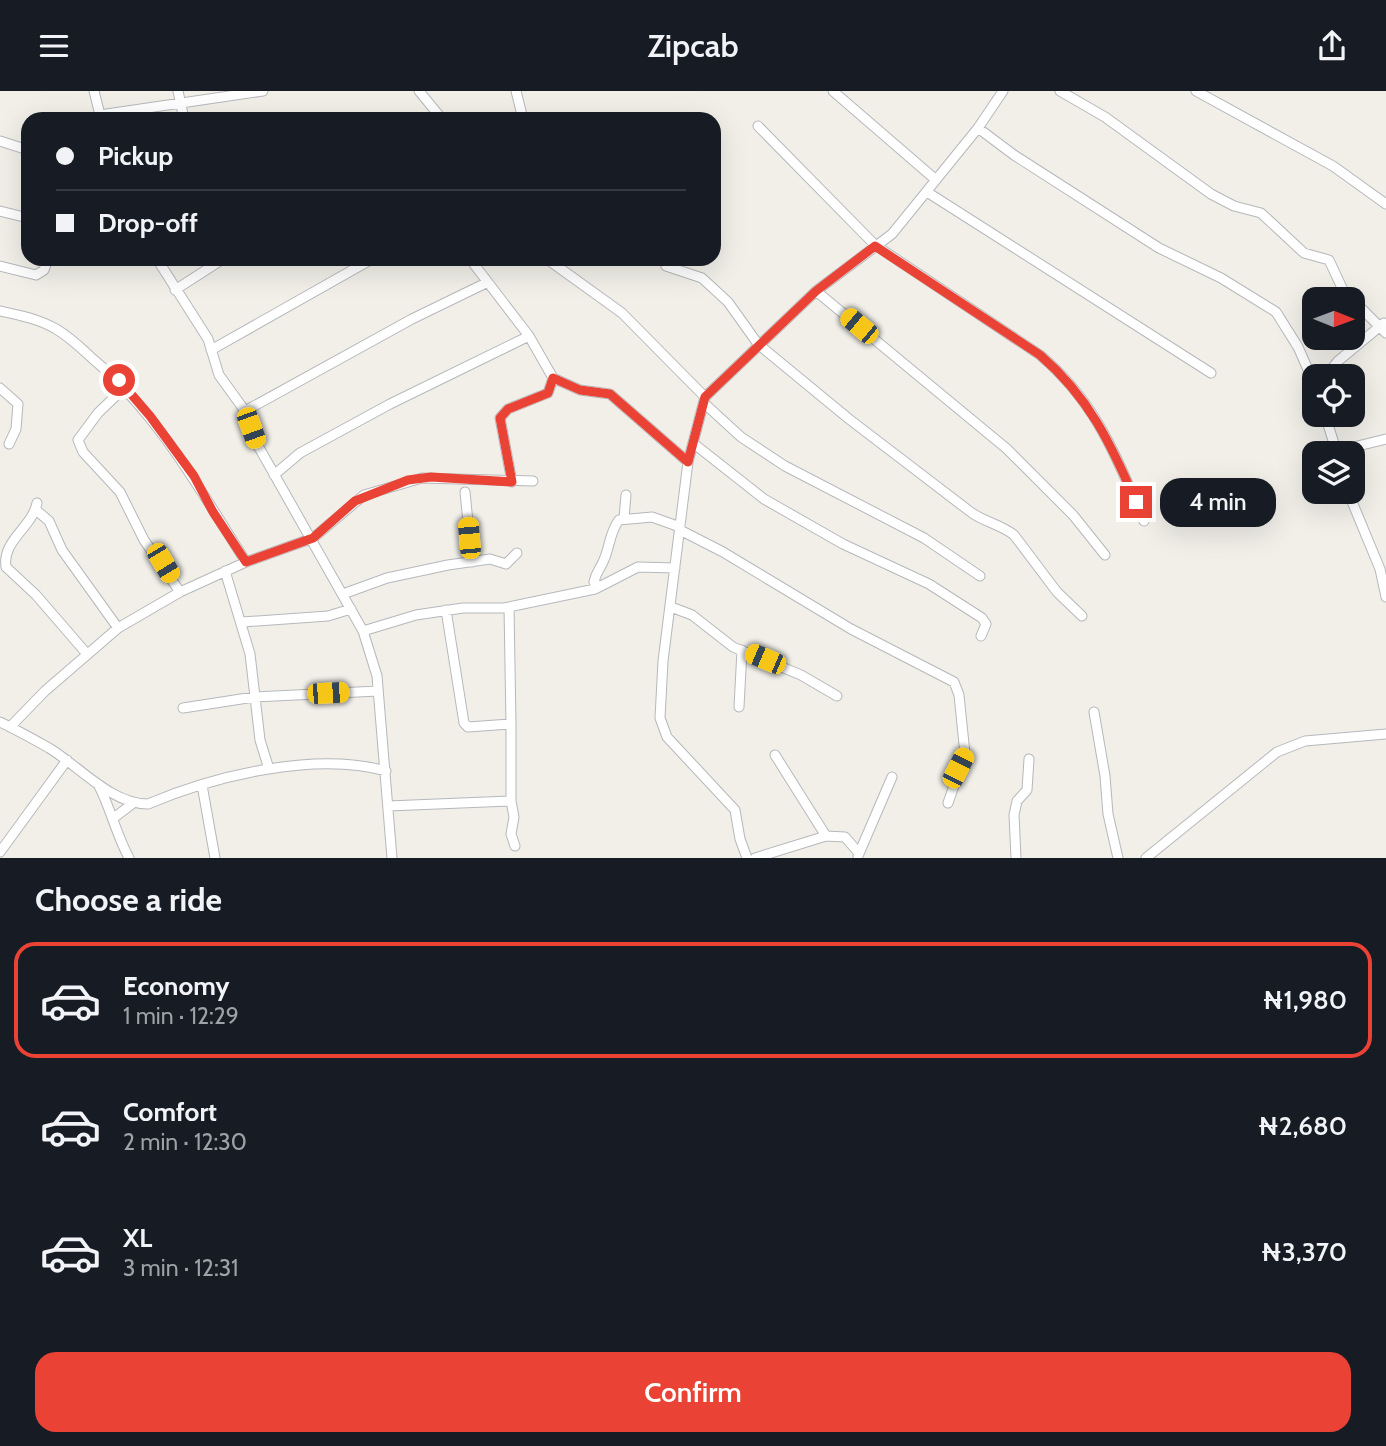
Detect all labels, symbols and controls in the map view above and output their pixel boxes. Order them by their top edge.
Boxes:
text: Zipcab [647,26,739,65]
icon: menu [35,27,73,65]
icon: share [1313,27,1351,65]
text: Pickup [98,140,173,172]
text: Drop-off [98,207,198,239]
north arrow [1302,287,1365,350]
map controls [1302,287,1365,504]
car [837,304,882,348]
route start [103,364,135,396]
button: locate [1302,364,1365,427]
car [234,405,269,451]
button: layers [1302,441,1365,504]
callout: 4 min [1160,477,1276,527]
route end [1120,486,1152,518]
text: 4 min [1189,488,1247,516]
car [457,516,482,560]
car [144,540,183,586]
car [742,641,789,677]
car [307,681,350,705]
car [940,745,977,791]
text: Choose a ride [35,880,222,919]
icon: car [39,969,102,1032]
text: Economy [123,970,229,1002]
text: ₦1,980 [1262,984,1347,1016]
text: 1 min · 12:29 [123,1002,239,1030]
icon: car [39,1095,102,1158]
text: Comfort [123,1096,217,1128]
text: ₦2,680 [1258,1110,1347,1142]
text: 2 min · 12:30 [123,1128,247,1156]
icon: car [39,1221,102,1284]
text: XL [123,1222,152,1254]
text: ₦3,370 [1261,1236,1347,1268]
text: 3 min · 12:31 [123,1254,239,1282]
button: Confirm [35,1352,1351,1432]

